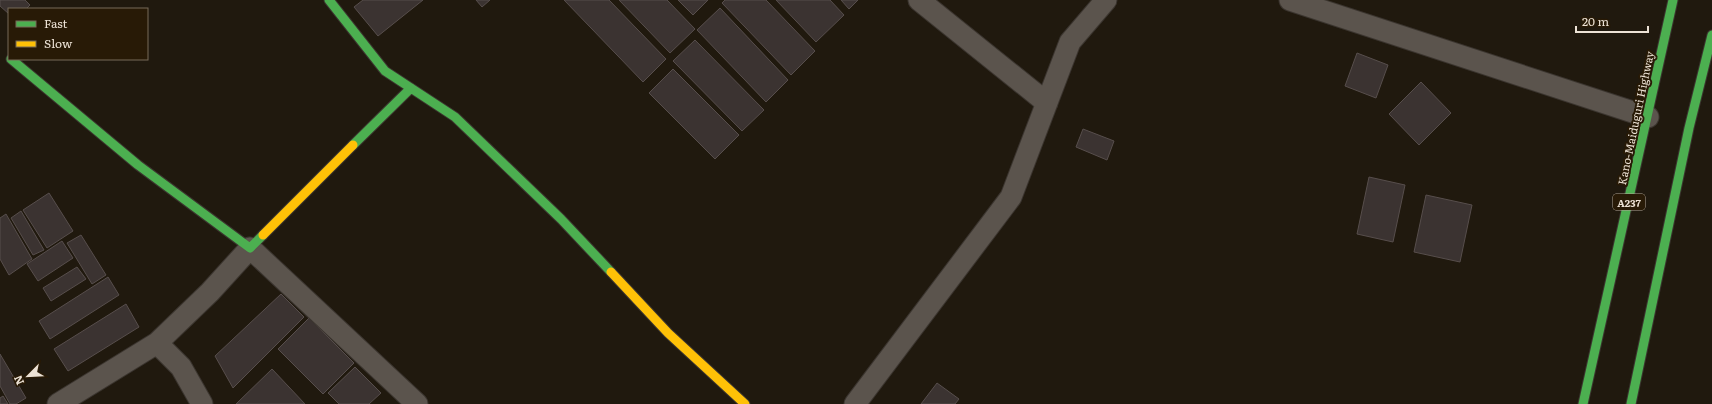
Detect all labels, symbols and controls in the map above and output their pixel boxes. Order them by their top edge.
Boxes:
legend [8,8,148,60]
scale bar [1576,8,1648,34]
text: 20 m [1582,12,1609,30]
text: Fast [44,14,68,32]
text: Slow [44,34,73,52]
street label: Kano-Maiduguri Highway [1613,49,1657,186]
road number: A237 [1613,194,1645,210]
north arrow [8,356,48,396]
text: N [9,373,27,388]

